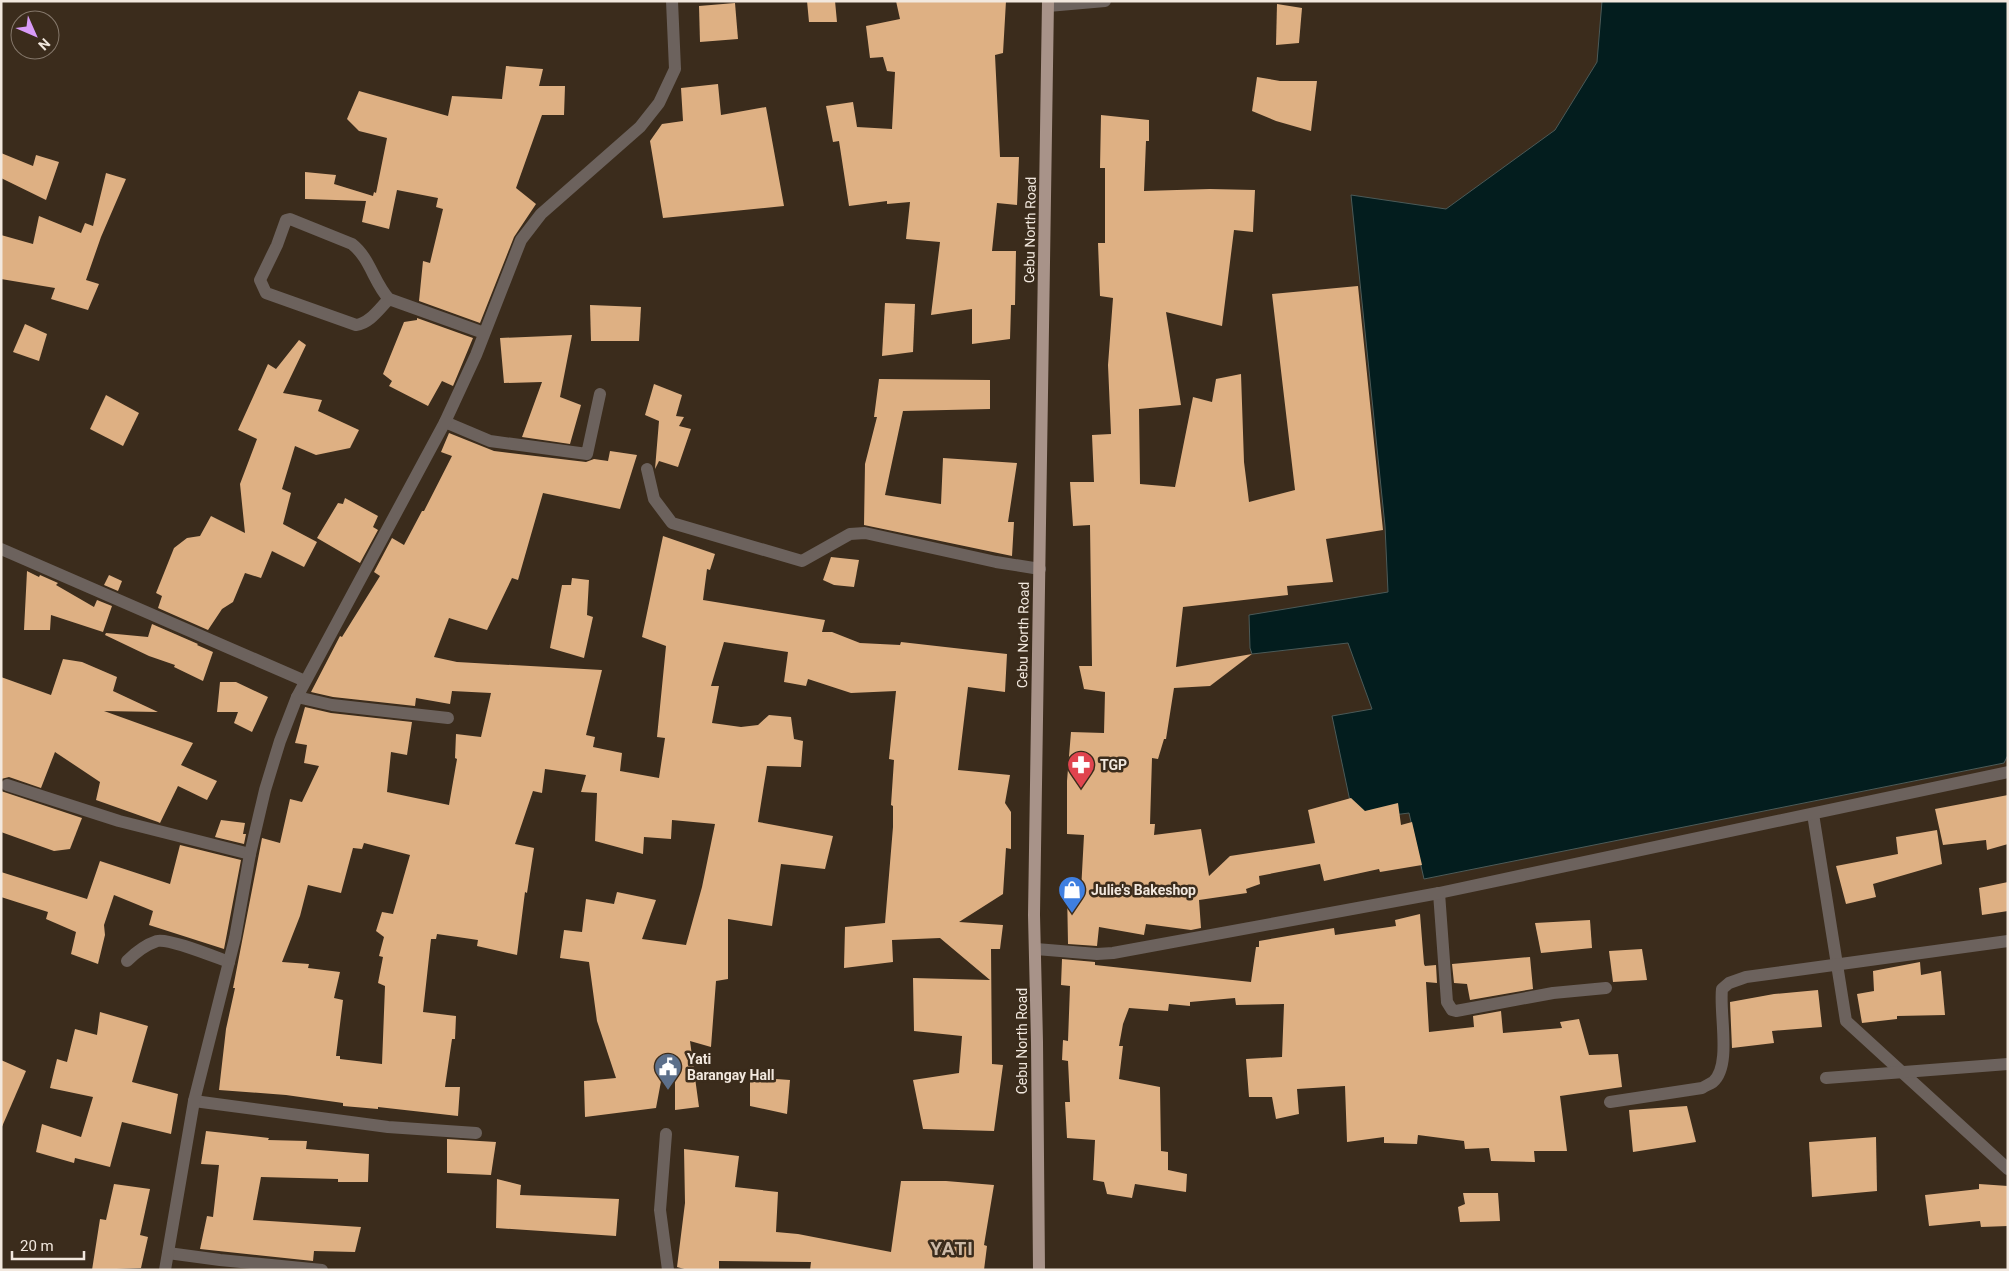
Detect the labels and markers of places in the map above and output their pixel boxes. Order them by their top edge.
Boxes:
pharmacy icon: TGP [1066,750,1096,789]
place label: TGP [1100,757,1127,773]
shop icon: Julie's Bakeshop [1057,875,1087,914]
place label: Julie's Bakeshop [1091,882,1196,898]
place label: Yati Barangay Hall [687,1051,774,1083]
public building icon: Yati Barangay Hall [653,1052,683,1091]

